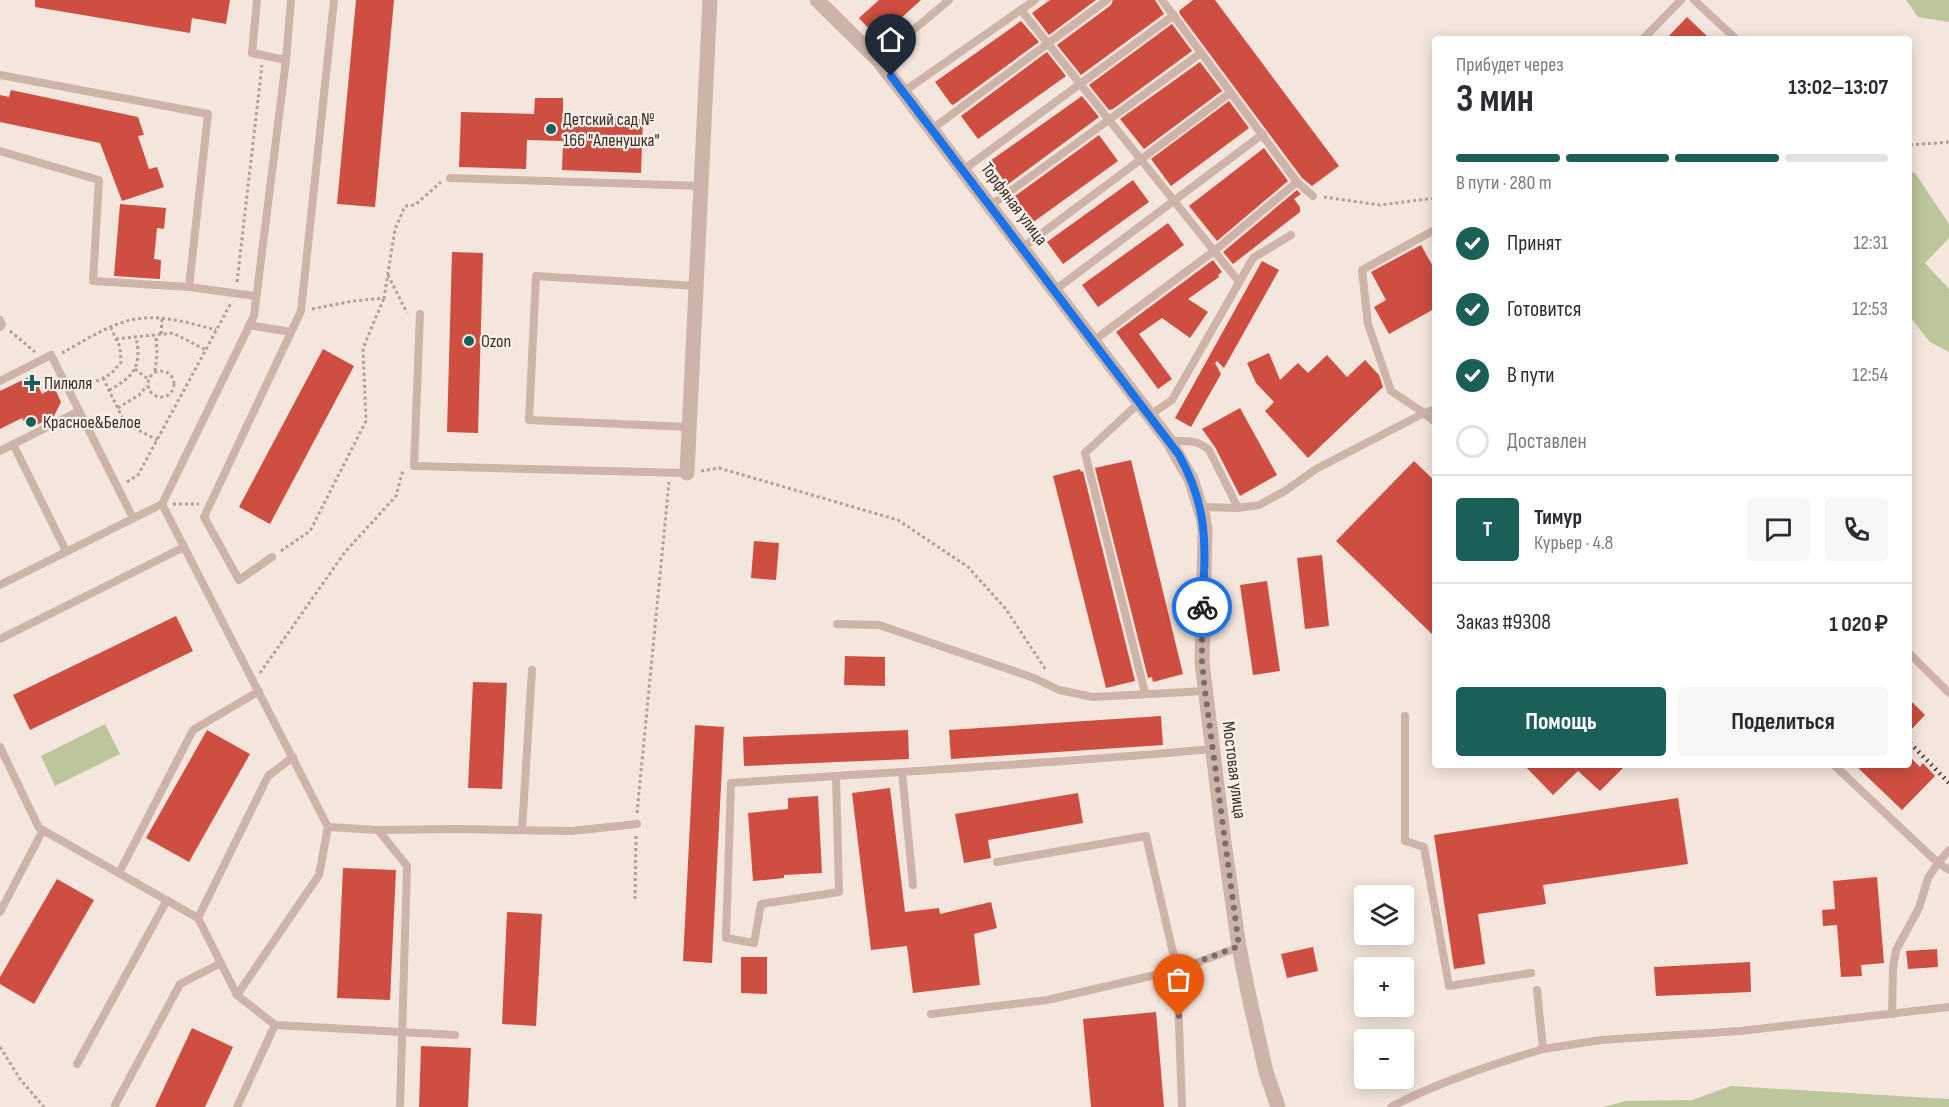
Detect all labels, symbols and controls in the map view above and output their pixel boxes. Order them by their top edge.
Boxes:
pin [865,14,916,76]
icon: home [874,23,907,56]
text: Прибудет через [1456,53,1564,77]
text: 13:02–13:07 [1788,74,1888,101]
text: 3 мин [1456,76,1534,123]
place label: Детский сад № 166 "Аленушка" [563,109,660,151]
marker: Детский сад № 166 "Аленушка" [544,122,558,136]
street label: Торфяная улица [976,159,1052,249]
text: В пути · 280 m [1456,171,1552,195]
icon: check [1456,227,1489,260]
text: Принят [1507,230,1562,257]
text: 12:31 [1853,231,1888,255]
icon: check [1456,293,1489,326]
text: Готовится [1507,296,1581,323]
text: 12:53 [1852,297,1888,321]
place label: Ozon [481,331,511,352]
marker: Ozon [462,334,476,348]
icon: check [1456,359,1489,392]
text: В пути [1507,362,1555,389]
text: 12:54 [1852,363,1888,387]
place label: Пилюля [44,373,92,394]
marker: Пилюля [25,376,39,390]
place label: Красное&Белое [43,412,141,433]
marker: Красное&Белое [24,415,38,429]
text: Доставлен [1507,428,1587,455]
button: chat [1747,498,1810,561]
button: phone [1825,498,1888,561]
text: Тимур [1534,504,1582,531]
text: Т [1483,516,1492,543]
text: Курьер · 4.8 [1534,531,1613,555]
courier [1172,577,1232,637]
icon: bike [1186,591,1219,624]
text: Заказ #9308 [1456,609,1551,636]
text: 1 020 ₽ [1829,611,1888,638]
button: Помощь [1456,687,1666,756]
button: Поделиться [1678,687,1888,756]
street label: Мостовая улица [1218,720,1250,820]
map controls [1354,885,1414,1089]
button: layers [1354,885,1414,945]
pin [1153,954,1204,1016]
button: + [1354,957,1414,1017]
icon: bag [1162,963,1195,996]
button: − [1354,1029,1414,1089]

